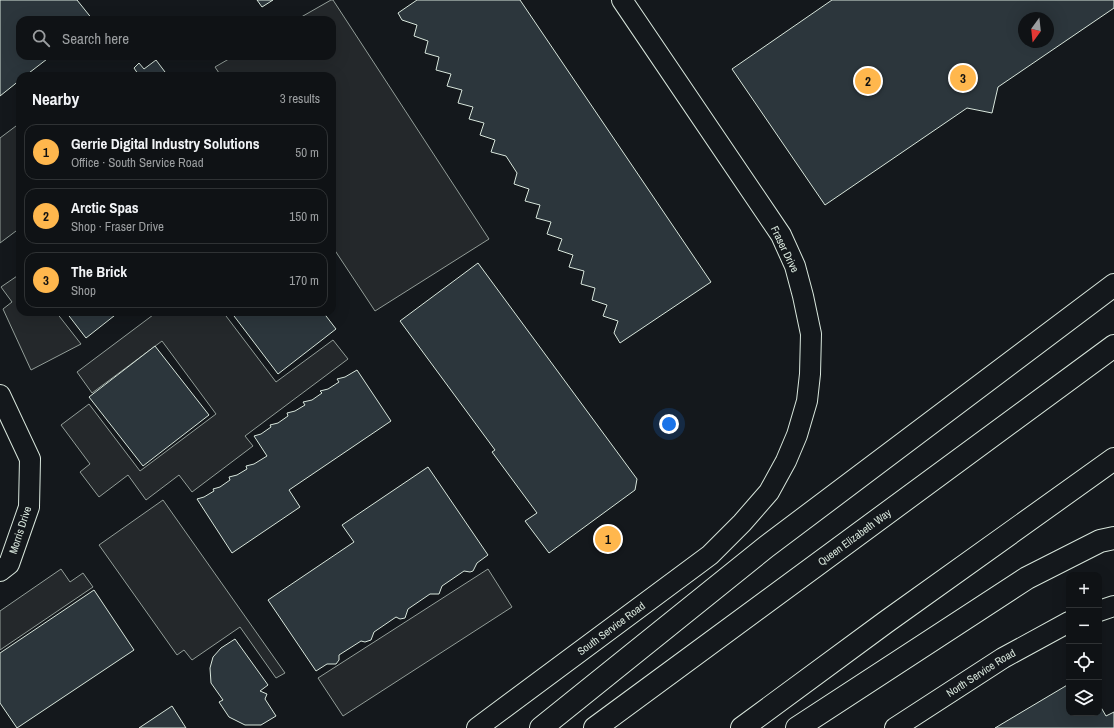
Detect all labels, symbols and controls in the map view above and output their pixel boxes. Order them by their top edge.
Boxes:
north arrow [1018,12,1054,48]
search box [16,16,336,60]
icon: search [30,27,52,49]
text: Search here [62,28,129,49]
pin: 3 [950,63,976,93]
pin: 2 [855,66,881,96]
text: Nearby [32,87,79,110]
text: 3 results [280,90,320,107]
text: Gerrie Digital Industry Solutions [71,133,260,154]
text: 1 [43,144,49,161]
text: 50 m [295,144,319,161]
text: Office · South Service Road [71,154,204,171]
text: Arctic Spas [71,197,139,218]
text: 2 [43,208,49,225]
text: 150 m [289,208,319,225]
text: Shop · Fraser Drive [71,218,164,235]
street label: Fraser Drive [768,223,802,275]
text: The Brick [71,261,127,282]
text: 3 [43,272,49,289]
text: 170 m [289,272,319,289]
text: Shop [71,282,96,299]
your location [659,414,679,434]
street label: Morris Drive [6,504,34,556]
street label: Queen Elizabeth Way [815,505,894,569]
pin: 1 [595,524,621,554]
map controls [1066,572,1102,716]
button: + [1066,572,1102,608]
street label: South Service Road [574,599,648,658]
button: − [1066,608,1102,644]
button: locate [1066,644,1102,680]
street label: North Service Road [943,646,1018,700]
button: layers [1066,680,1102,716]

